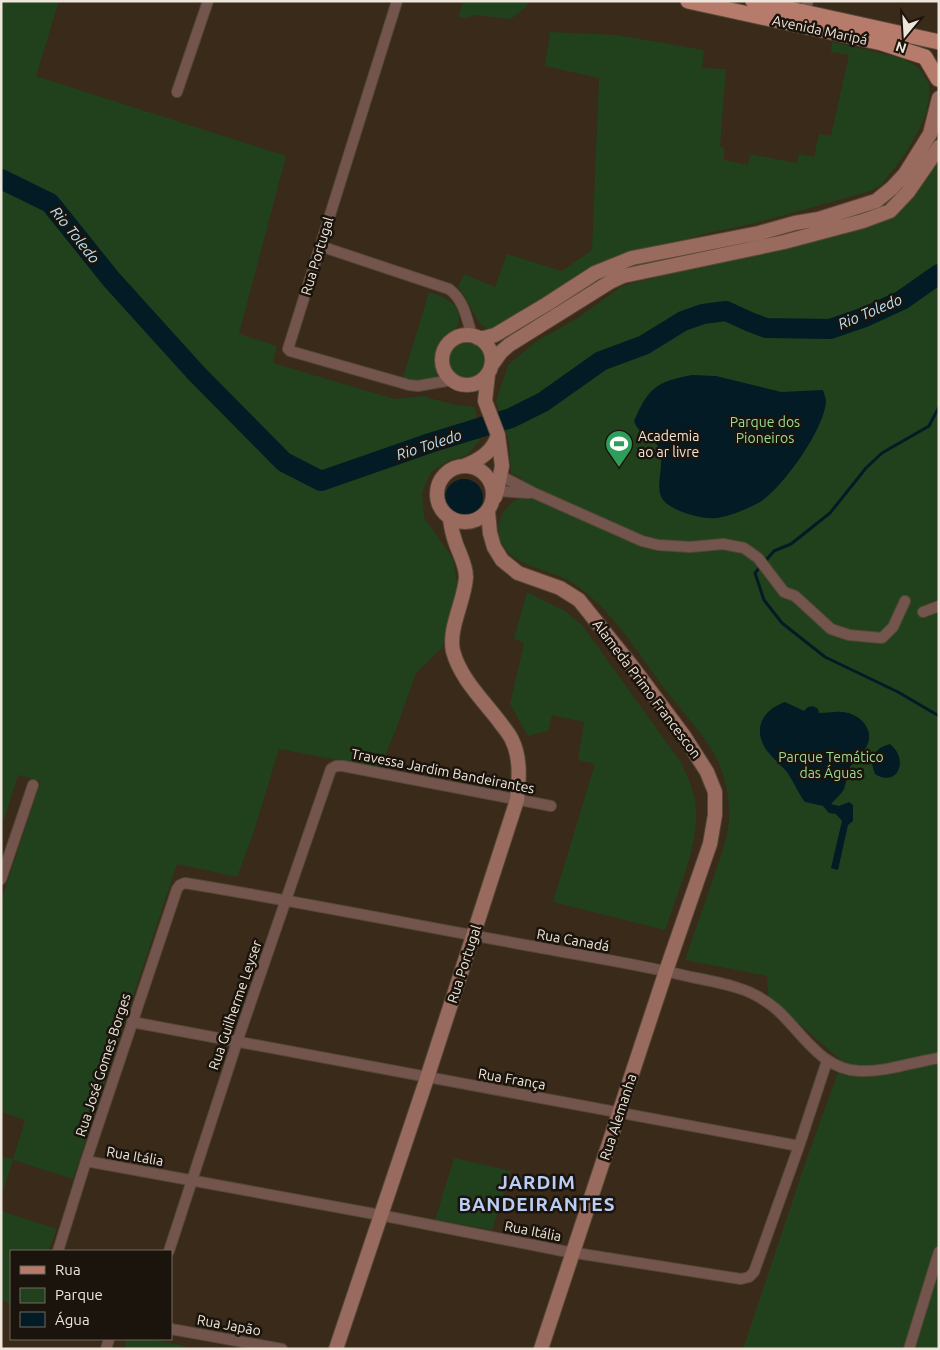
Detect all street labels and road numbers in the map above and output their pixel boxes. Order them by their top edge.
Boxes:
street label: Avenida Maripá [771,12,869,48]
street label: Rua Portugal [297,215,337,297]
street label: Alameda Primo Francescon [590,617,704,761]
street label: Travessa Jardim Bandeirantes [350,745,536,797]
street label: Rua Portugal [444,923,484,1005]
street label: Rua Canadá [535,926,611,954]
street label: Rua Guilherme Leyser [205,937,265,1072]
street label: Rua José Gomes Borges [72,991,134,1139]
street label: Rua França [477,1065,547,1093]
street label: Rua Alemanha [596,1072,640,1162]
street label: Rua Itália [105,1143,165,1169]
street label: Rua Itália [503,1218,563,1244]
street label: Rua Japão [196,1311,262,1339]

